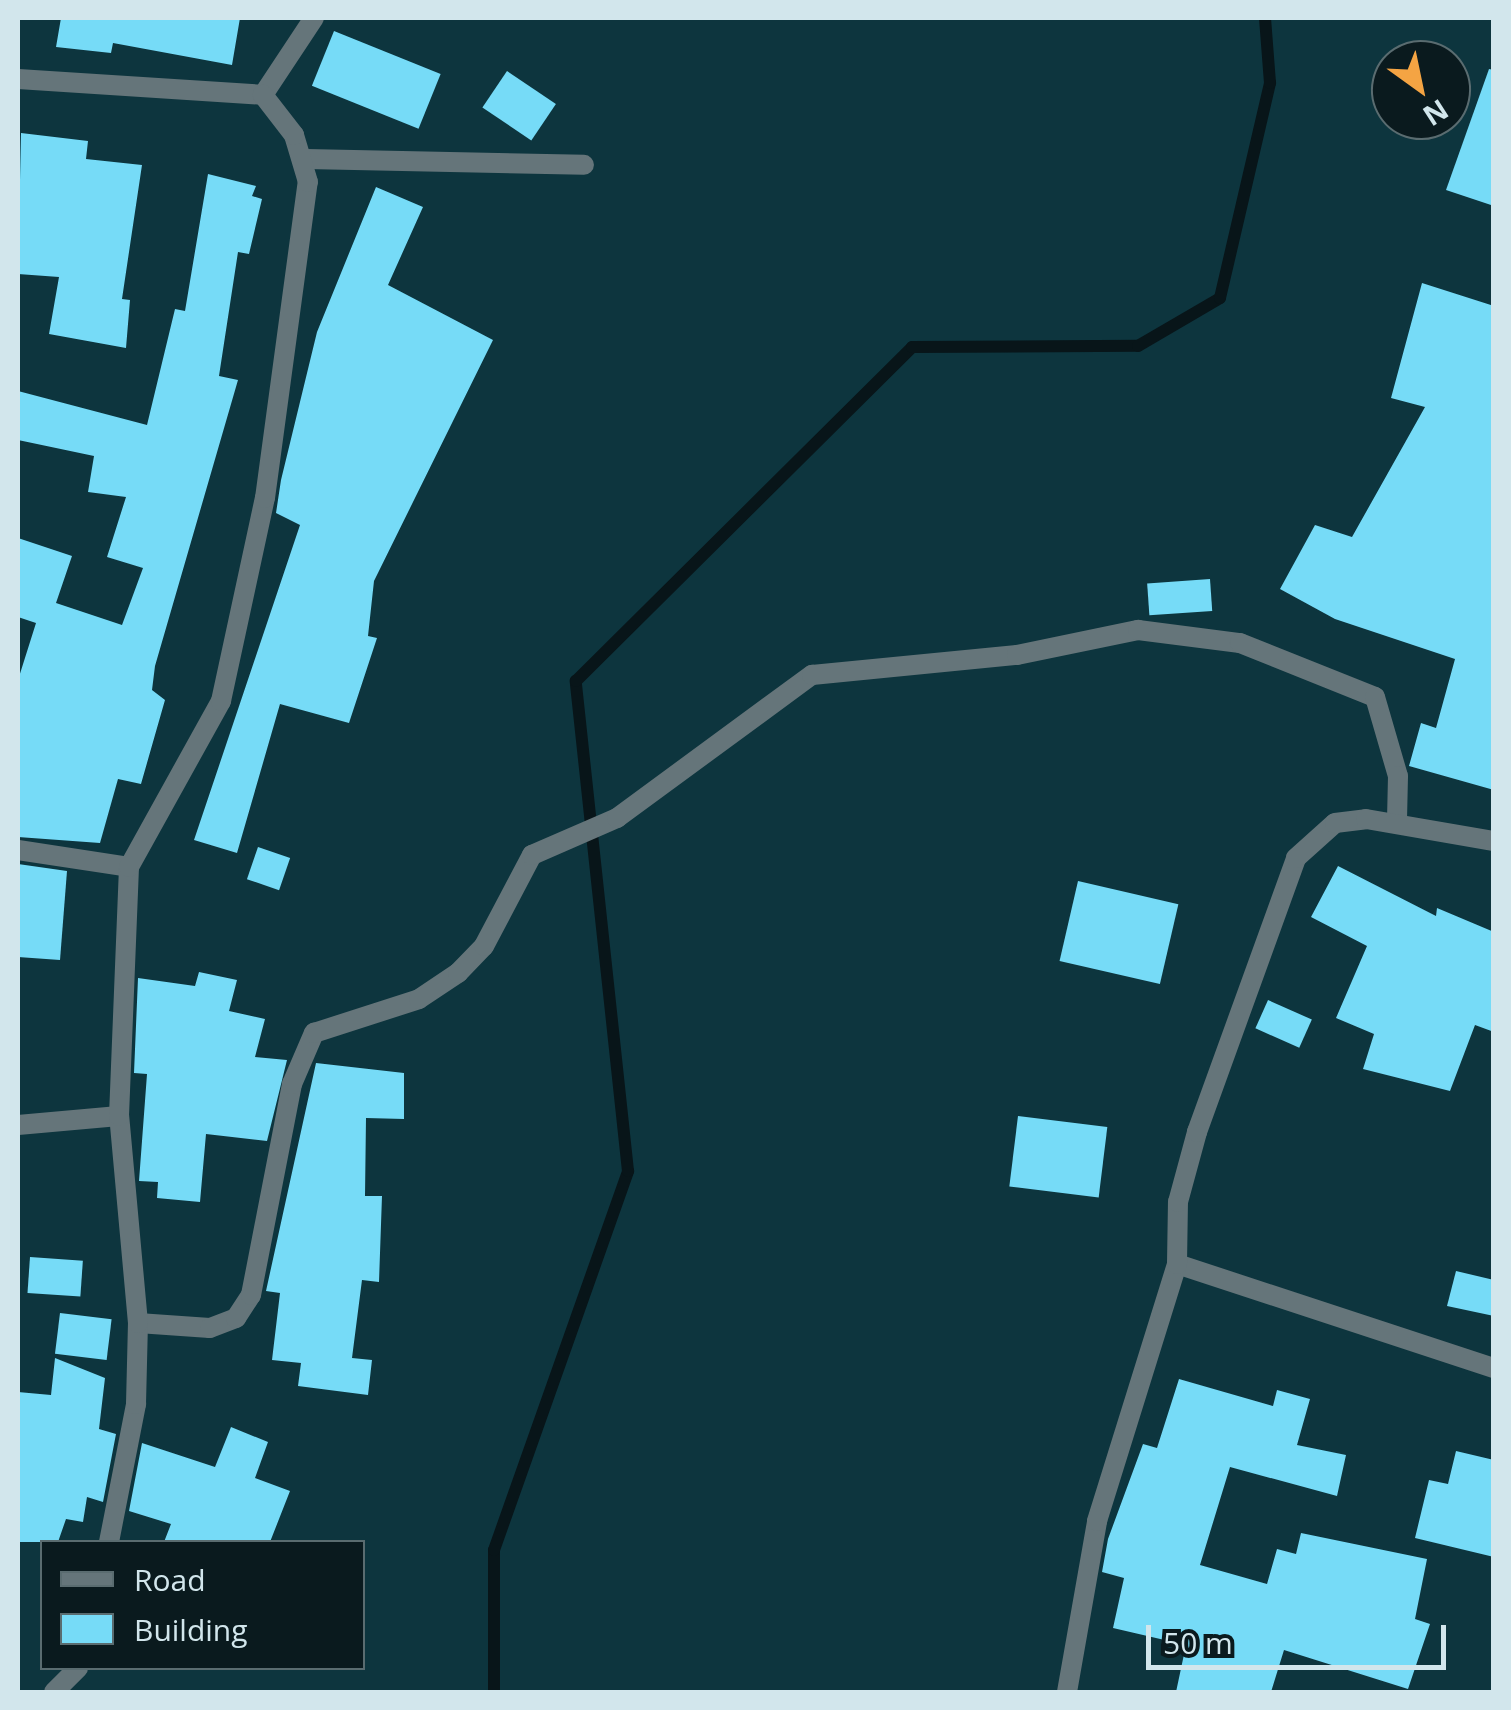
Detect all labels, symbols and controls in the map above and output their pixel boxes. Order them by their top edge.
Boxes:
north arrow [1371,40,1471,140]
text: N [1416,91,1456,136]
legend [40,1540,365,1670]
text: Road [134,1559,206,1600]
scale bar [1151,1605,1451,1667]
text: Building [134,1609,248,1650]
text: 50 m [1163,1622,1233,1663]

